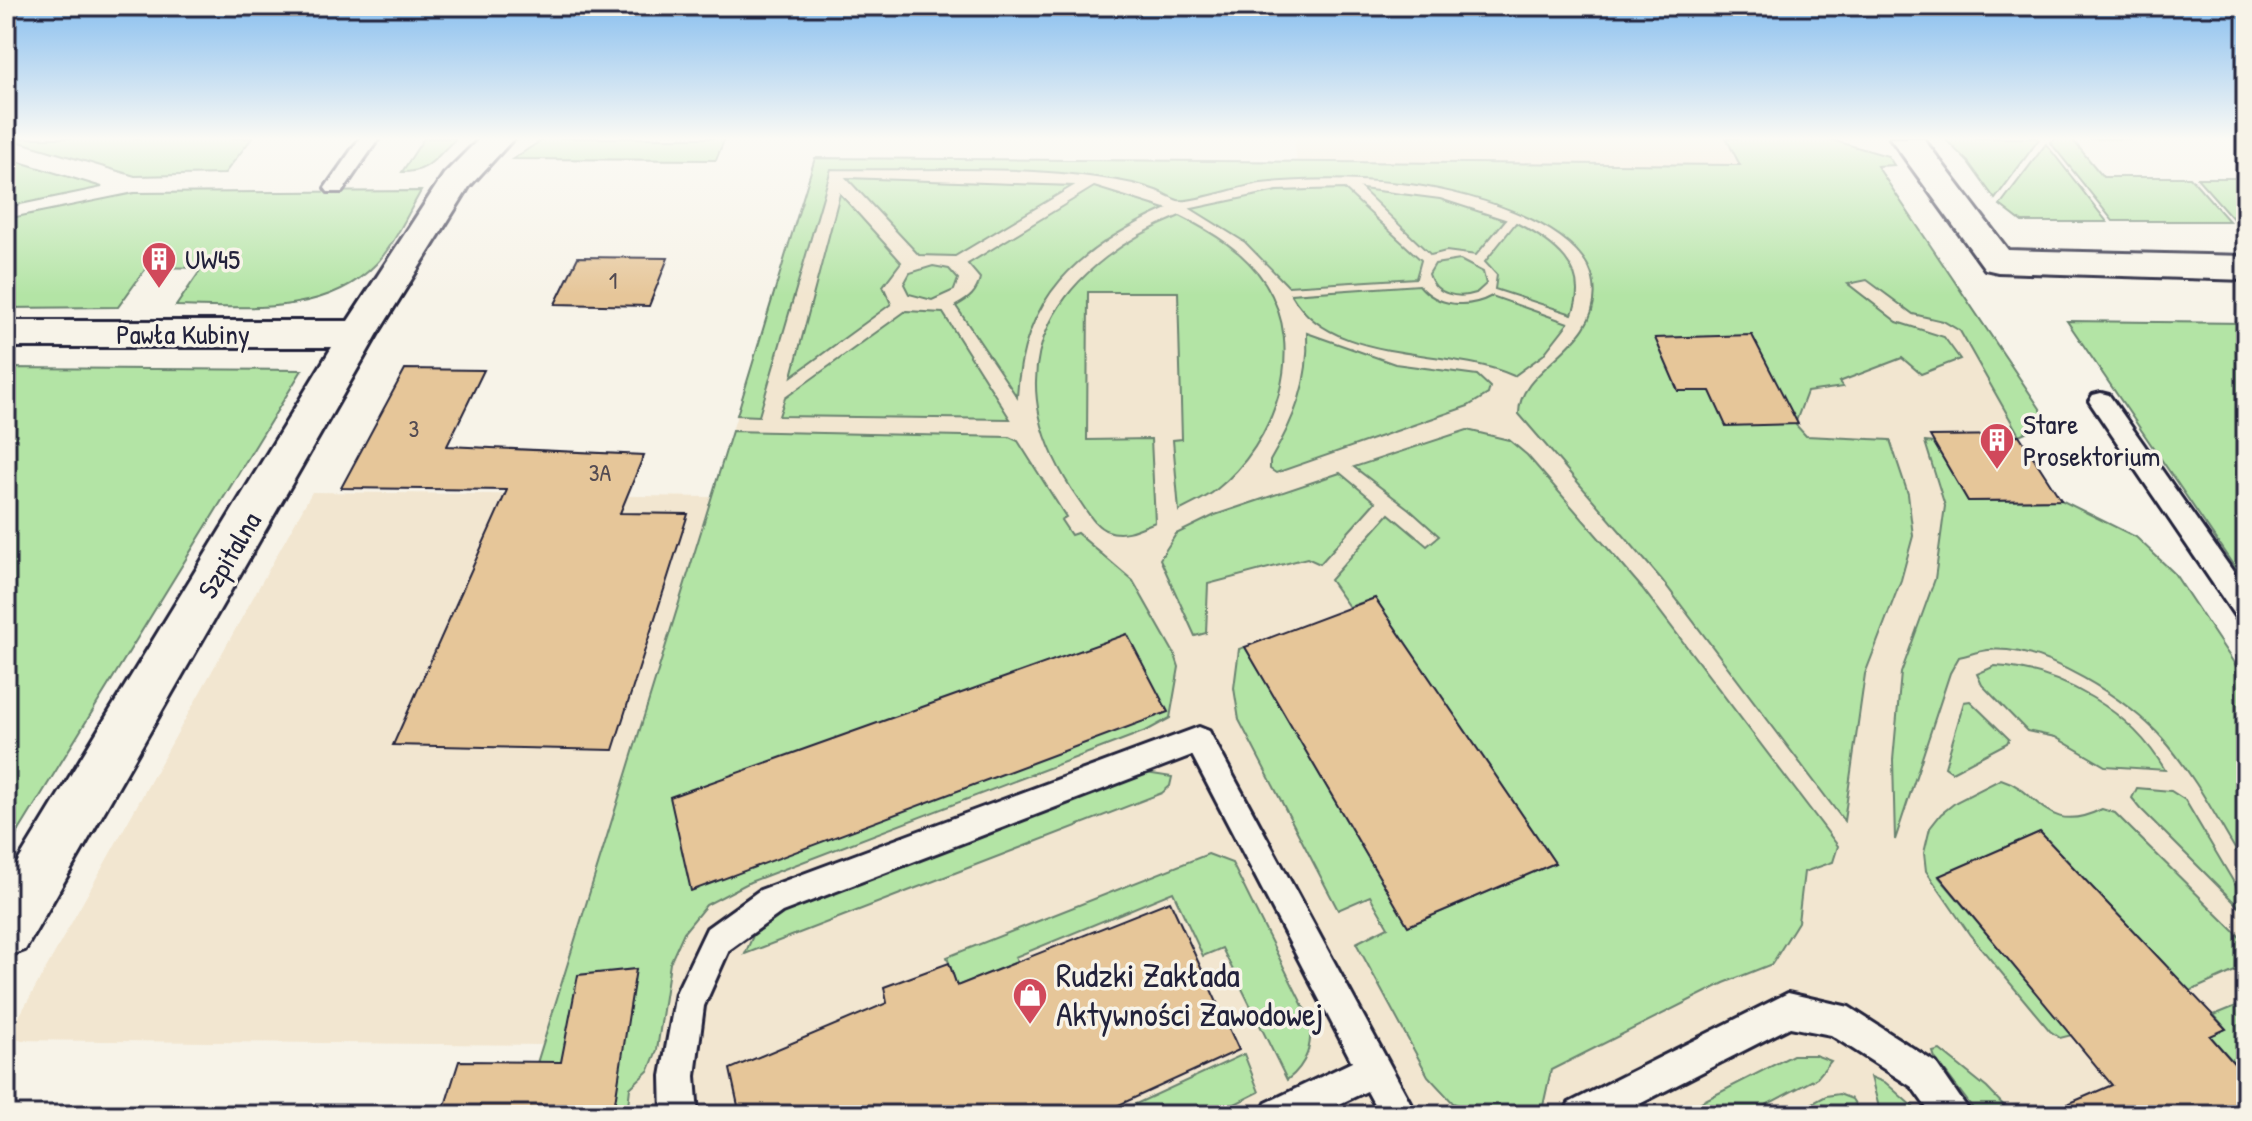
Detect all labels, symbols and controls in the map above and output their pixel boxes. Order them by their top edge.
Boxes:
building icon: UW45 [140,240,178,290]
place label: UW45 [185,240,240,278]
house number: 1 [609,264,617,296]
street label: Pawła Kubiny [116,315,250,353]
place label: Stare Prosektorium [2023,405,2160,475]
house number: 3 [409,412,419,444]
building icon: Stare Prosektorium [1978,421,2016,471]
house number: 3A [589,456,612,488]
street label: Szpitalna [188,505,270,605]
place label: Rudzki Zakłada Aktywności Zawodowej [1056,952,1324,1037]
shop icon: Rudzki Zakłada Aktywności Zawodowej [1011,976,1049,1026]

